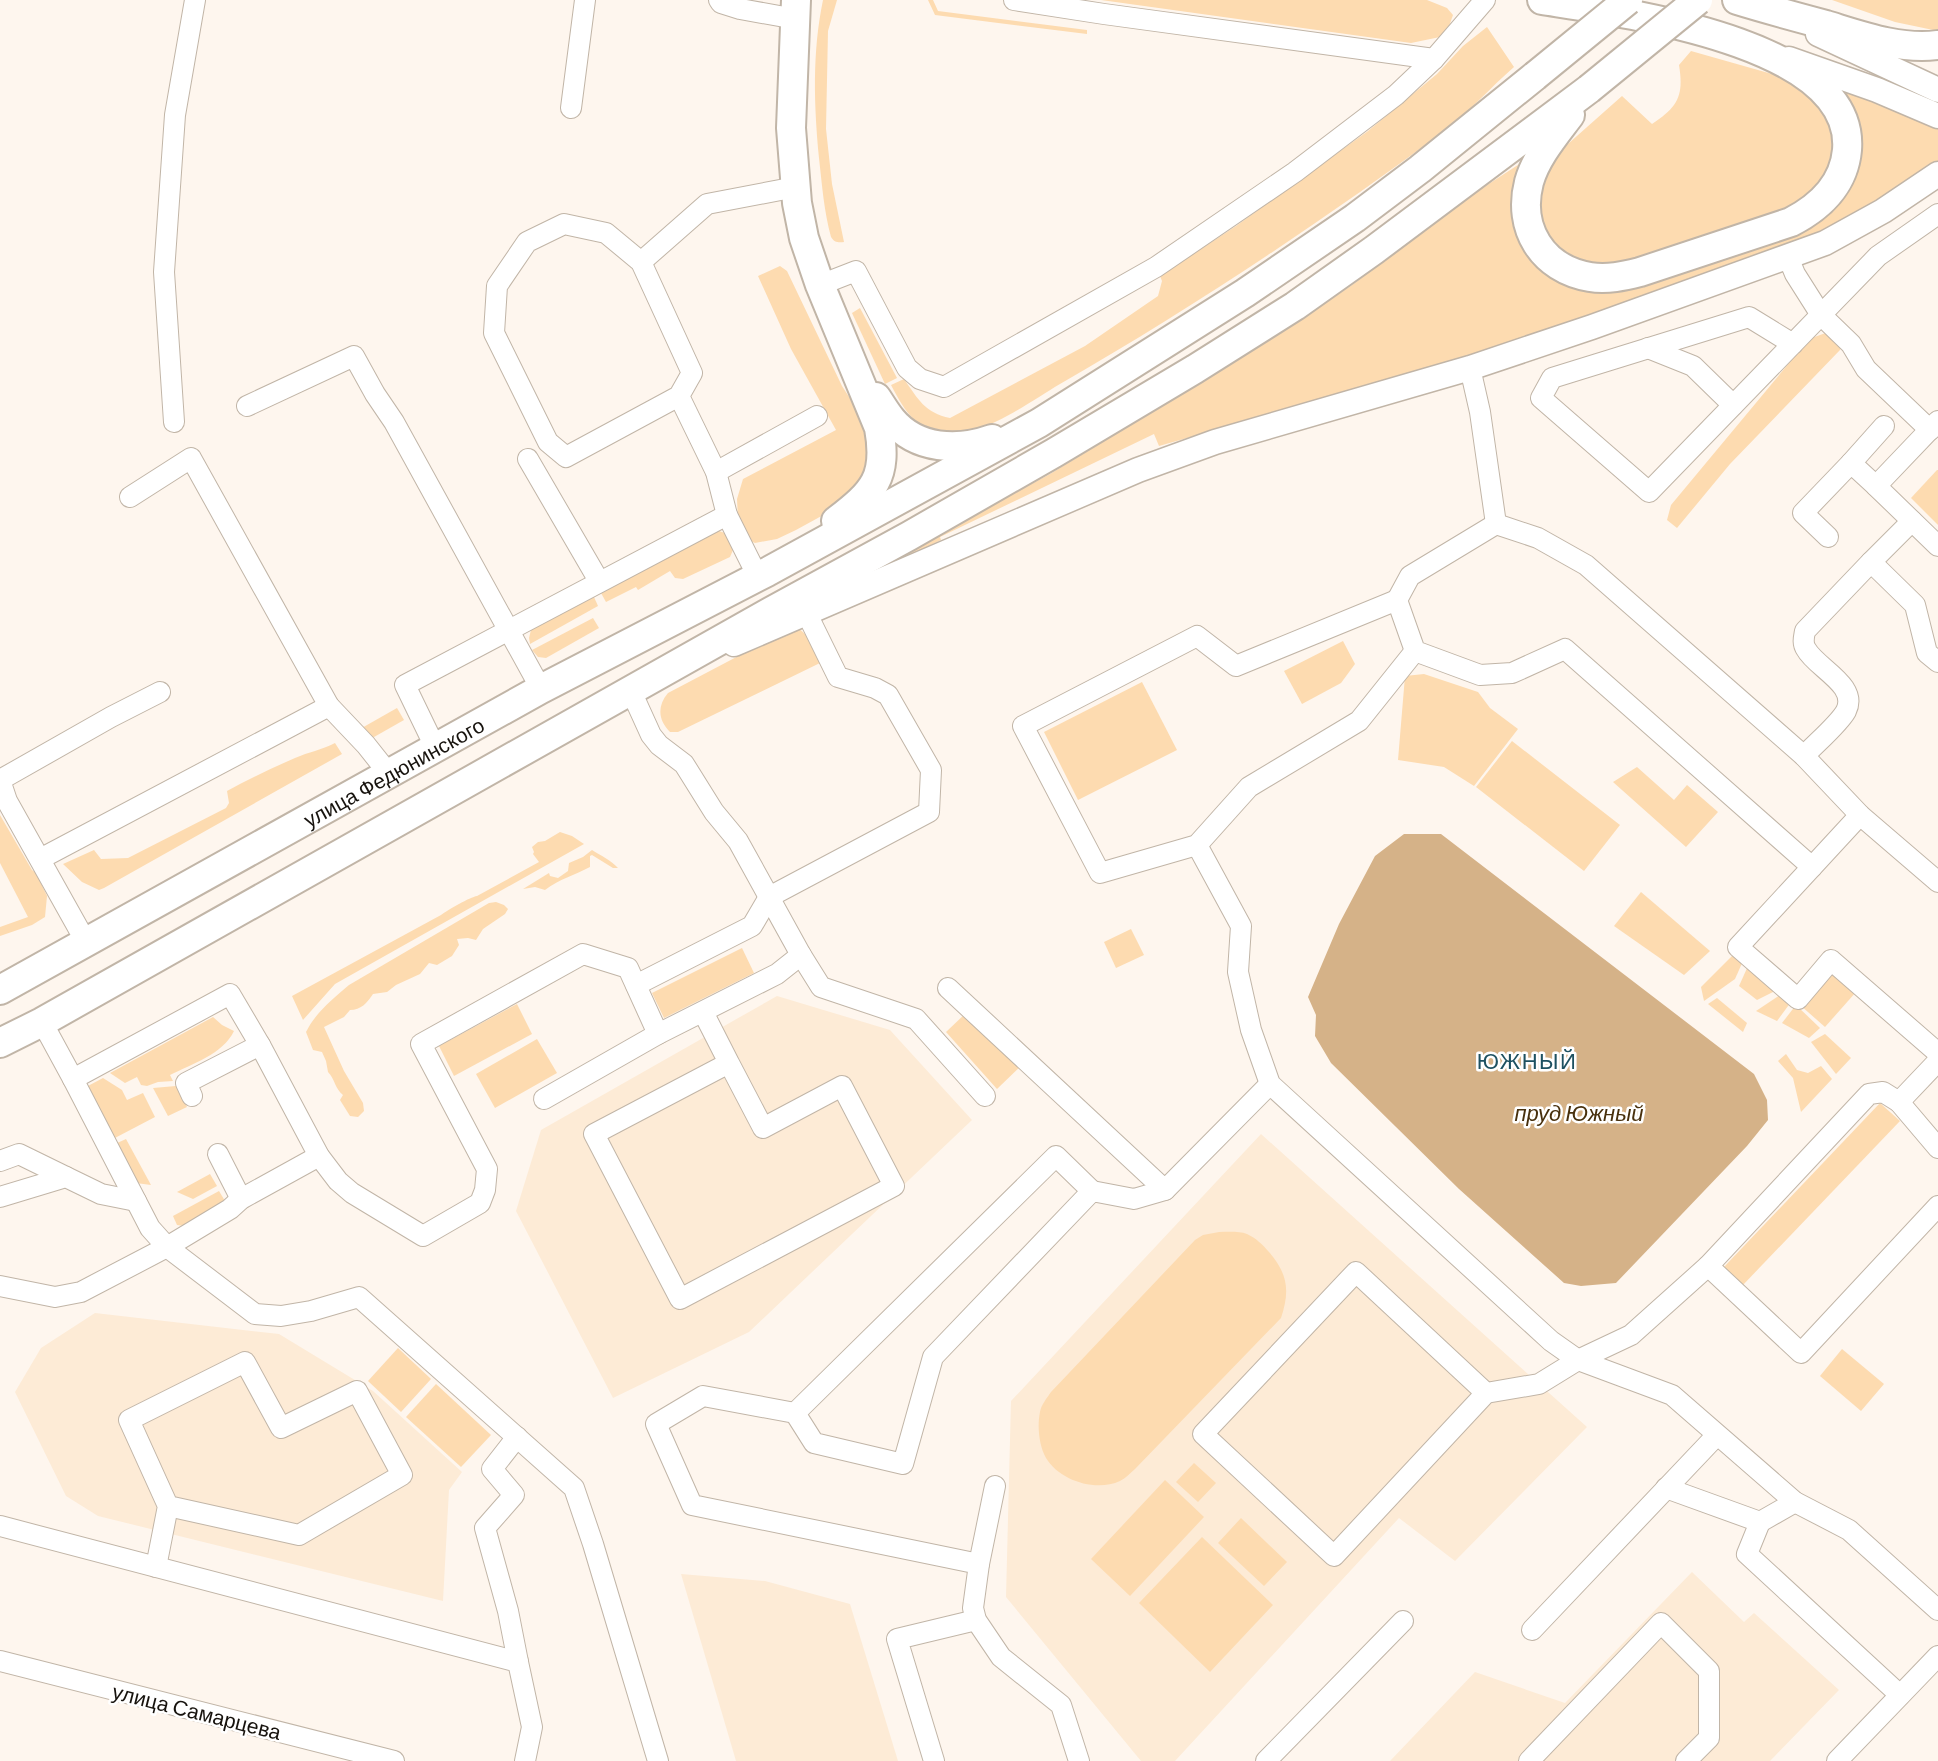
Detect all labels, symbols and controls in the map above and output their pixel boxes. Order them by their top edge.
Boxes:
street label: улица Федюнинского [299,711,488,831]
district label: ЮЖНЫЙ [1477,1047,1577,1073]
water label: пруд Южный [1514,1099,1644,1126]
street label: улица Самарцева [110,1678,284,1744]

